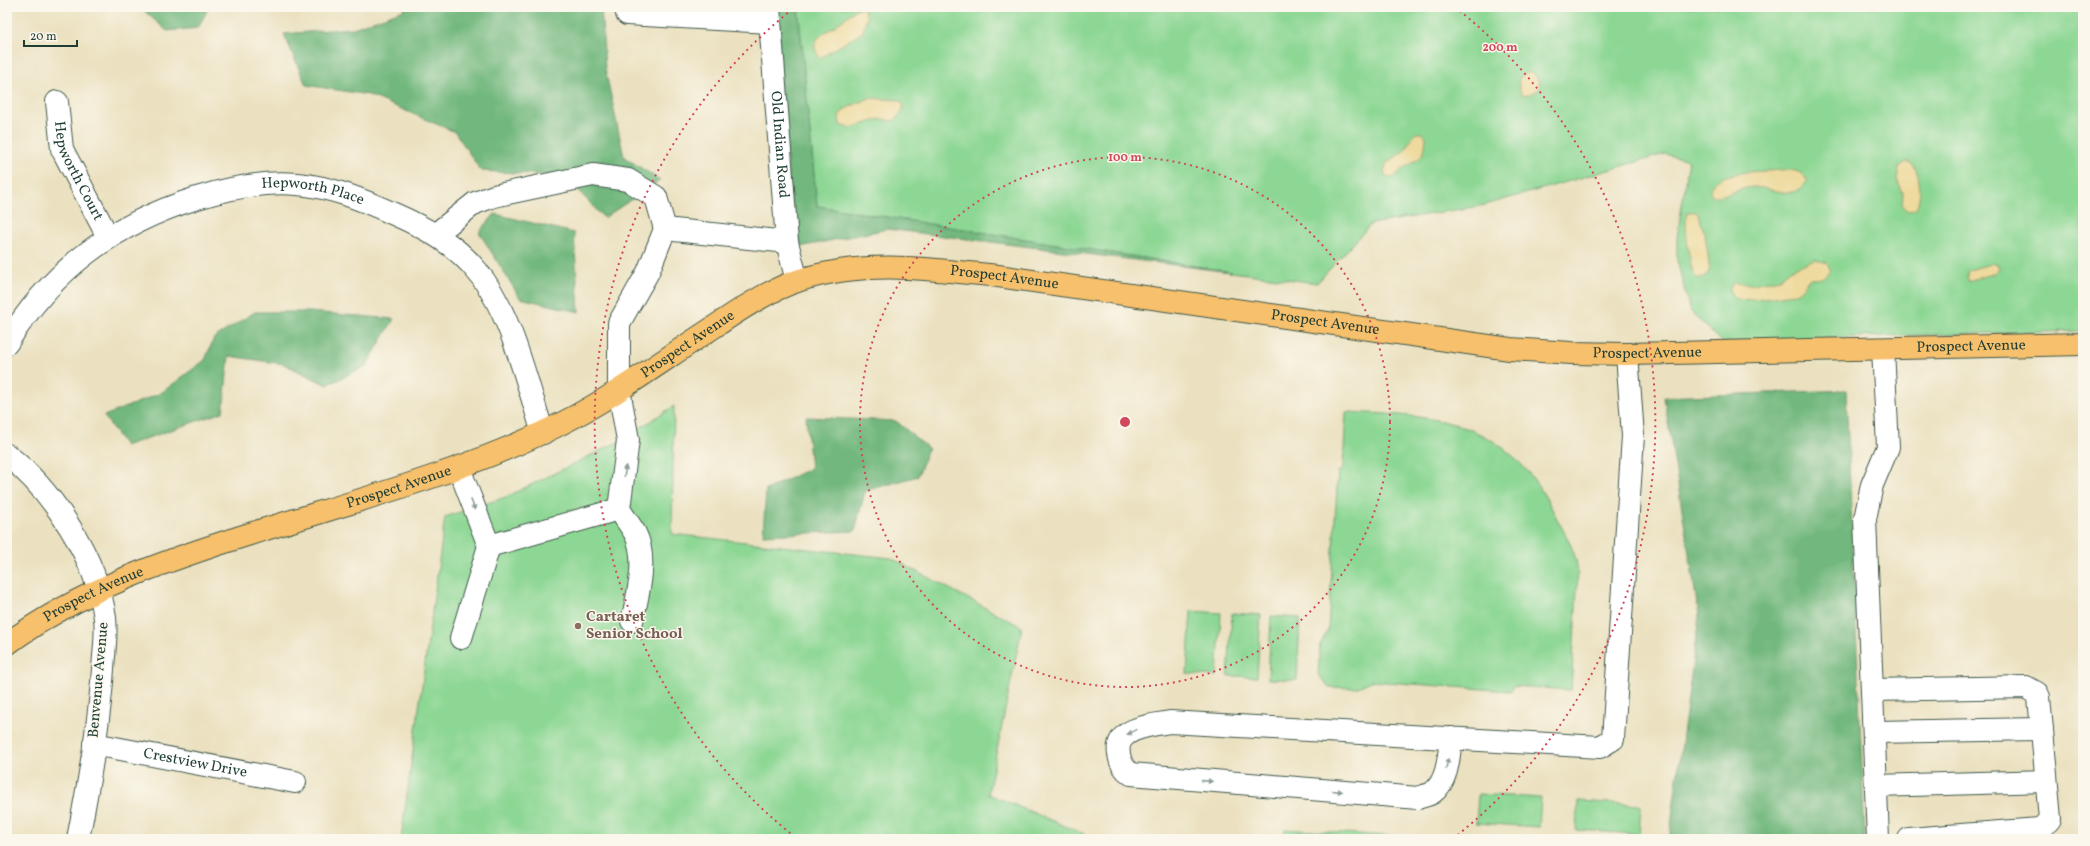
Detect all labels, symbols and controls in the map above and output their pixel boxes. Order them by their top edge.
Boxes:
scale bar [24,22,77,48]
text: 20 m [30,29,57,45]
text: 200 m [1482,40,1518,56]
street label: Old Indian Road [765,90,794,199]
street label: Hepworth Court [49,120,108,224]
text: 100 m [1108,150,1142,166]
street label: Hepworth Place [261,173,367,211]
street label: Prospect Avenue [949,260,1060,295]
street label: Prospect Avenue [637,305,739,384]
street label: Prospect Avenue [1270,305,1381,341]
street label: Prospect Avenue [1916,335,2026,358]
street label: Prospect Avenue [1592,342,1702,365]
centre of rings [1118,415,1132,429]
street label: Prospect Avenue [344,460,454,514]
one-way arrow [622,465,628,477]
one-way arrow [470,499,476,511]
street label: Prospect Avenue [39,561,147,628]
place label: Cartaret Senior School [586,607,683,645]
street label: Benvenue Avenue [83,621,115,739]
marker: Cartaret Senior School [573,621,583,631]
one-way arrow [1126,729,1138,735]
street label: Crestview Drive [142,743,249,783]
one-way arrow [1444,757,1450,770]
one-way arrow [1201,778,1213,785]
one-way arrow [1331,788,1343,795]

